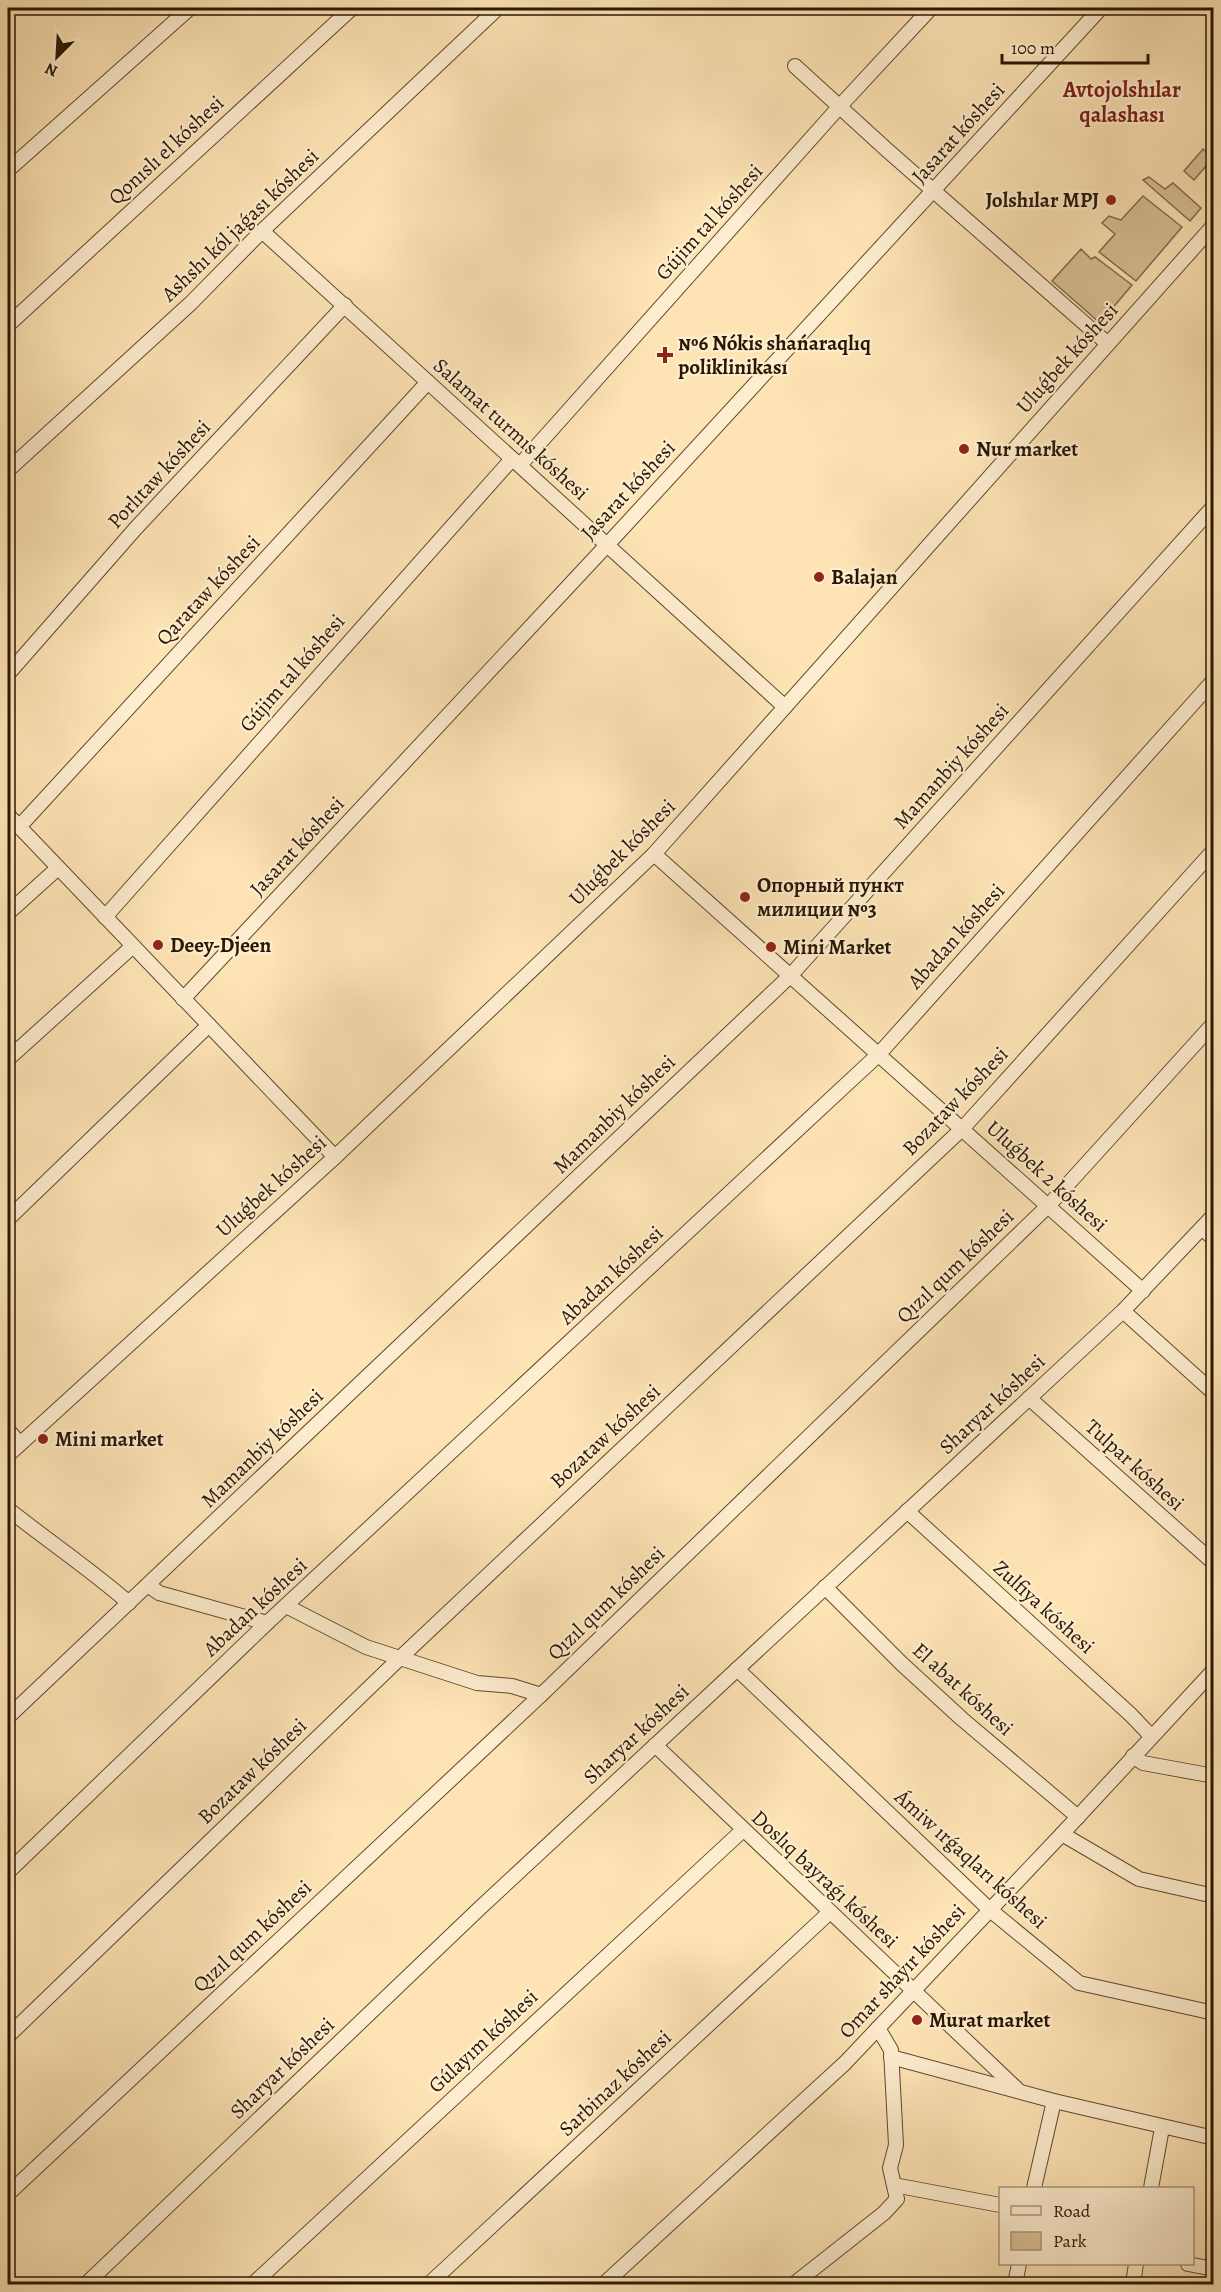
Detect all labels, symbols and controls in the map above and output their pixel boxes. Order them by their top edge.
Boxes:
north arrow [27,27,87,87]
scale bar [1002,27,1148,65]
text: 100 m [1011,36,1055,60]
text: N [41,57,61,82]
district label: Avtojolshılar qalashası [1062,75,1181,130]
street label: Jasarat kóshesi [905,76,1011,190]
street label: Qonıslı el kóshesi [102,89,230,211]
street label: Ashshı kól jaǵası kóshesi [154,142,325,308]
street label: Gújim tal kóshesi [649,158,769,286]
place label: Jolshılar MPJ [986,186,1099,214]
marker: Jolshılar MPJ [1104,193,1118,207]
street label: Uluǵbek kóshesi [1010,297,1124,419]
place label: №6 Nókis shańaraqlıq poliklinikası [678,329,871,381]
marker: №6 Nókis shańaraqlıq poliklinikası [656,346,674,364]
street label: Salamat turmıs kóshesi [427,352,595,506]
street label: Porlıtaw kóshesi [101,413,217,535]
street label: Jasarat kóshesi [574,434,682,546]
place label: Nur market [976,435,1078,463]
marker: Nur market [957,442,971,456]
street label: Qarataw kóshesi [150,529,266,651]
place label: Balajan [831,563,898,591]
marker: Balajan [812,570,826,584]
street label: Gújim tal kóshesi [233,608,351,738]
street label: Mamanbiy kóshesi [887,697,1015,835]
street label: Jasarat kóshesi [243,790,351,902]
street label: Uluǵbek kóshesi [563,793,681,911]
place label: Опорный пункт милиции №3 [757,871,904,923]
street label: Abadan kóshesi [900,877,1011,996]
marker: Опорный пункт милиции №3 [738,890,752,904]
place label: Deey-Djeen [170,931,272,959]
place label: Mini Market [783,933,892,961]
marker: Deey-Djeen [151,938,165,952]
marker: Mini Market [764,940,778,954]
street label: Bozataw kóshesi [896,1040,1014,1162]
street label: Mamanbiy kóshesi [547,1048,681,1180]
street label: Uluǵbek 2 kóshesi [980,1114,1114,1238]
street label: Uluǵbek kóshesi [210,1129,332,1243]
street label: Qızıl qum kóshesi [890,1203,1020,1329]
street label: Abadan kóshesi [552,1219,669,1331]
street label: Sharyar kóshesi [933,1348,1051,1460]
street label: Bozataw kóshesi [544,1377,666,1494]
street label: Mamanbiy kóshesi [195,1382,329,1514]
street label: Tulpar kóshesi [1079,1413,1191,1517]
place label: Mini market [55,1425,164,1453]
marker: Mini market [36,1432,50,1446]
street label: Qızıl qum kóshesi [541,1540,671,1666]
street label: Abadan kóshesi [196,1551,313,1663]
street label: Zulfiya kóshesi [987,1554,1101,1660]
street label: El abat kóshesi [906,1636,1020,1742]
street label: Sharyar kóshesi [577,1678,695,1790]
street label: Bozataw kóshesi [191,1712,313,1830]
street label: Ámiw ırǵaqları kóshesi [888,1782,1053,1935]
street label: Doslıq bayraǵı kóshesi [746,1804,905,1955]
street label: Qızıl qum kóshesi [186,1873,318,1998]
street label: Omar shayır kóshesi [832,1898,972,2044]
street label: Gúlayım kóshesi [422,1983,544,2099]
place label: Murat market [929,2006,1050,2034]
street label: Sharyar kóshesi [224,2011,340,2125]
marker: Murat market [910,2013,924,2027]
street label: Sarbinaz kóshesi [553,2024,677,2142]
legend [999,2187,1194,2265]
text: Road [1053,2199,1091,2223]
text: Park [1053,2229,1087,2253]

